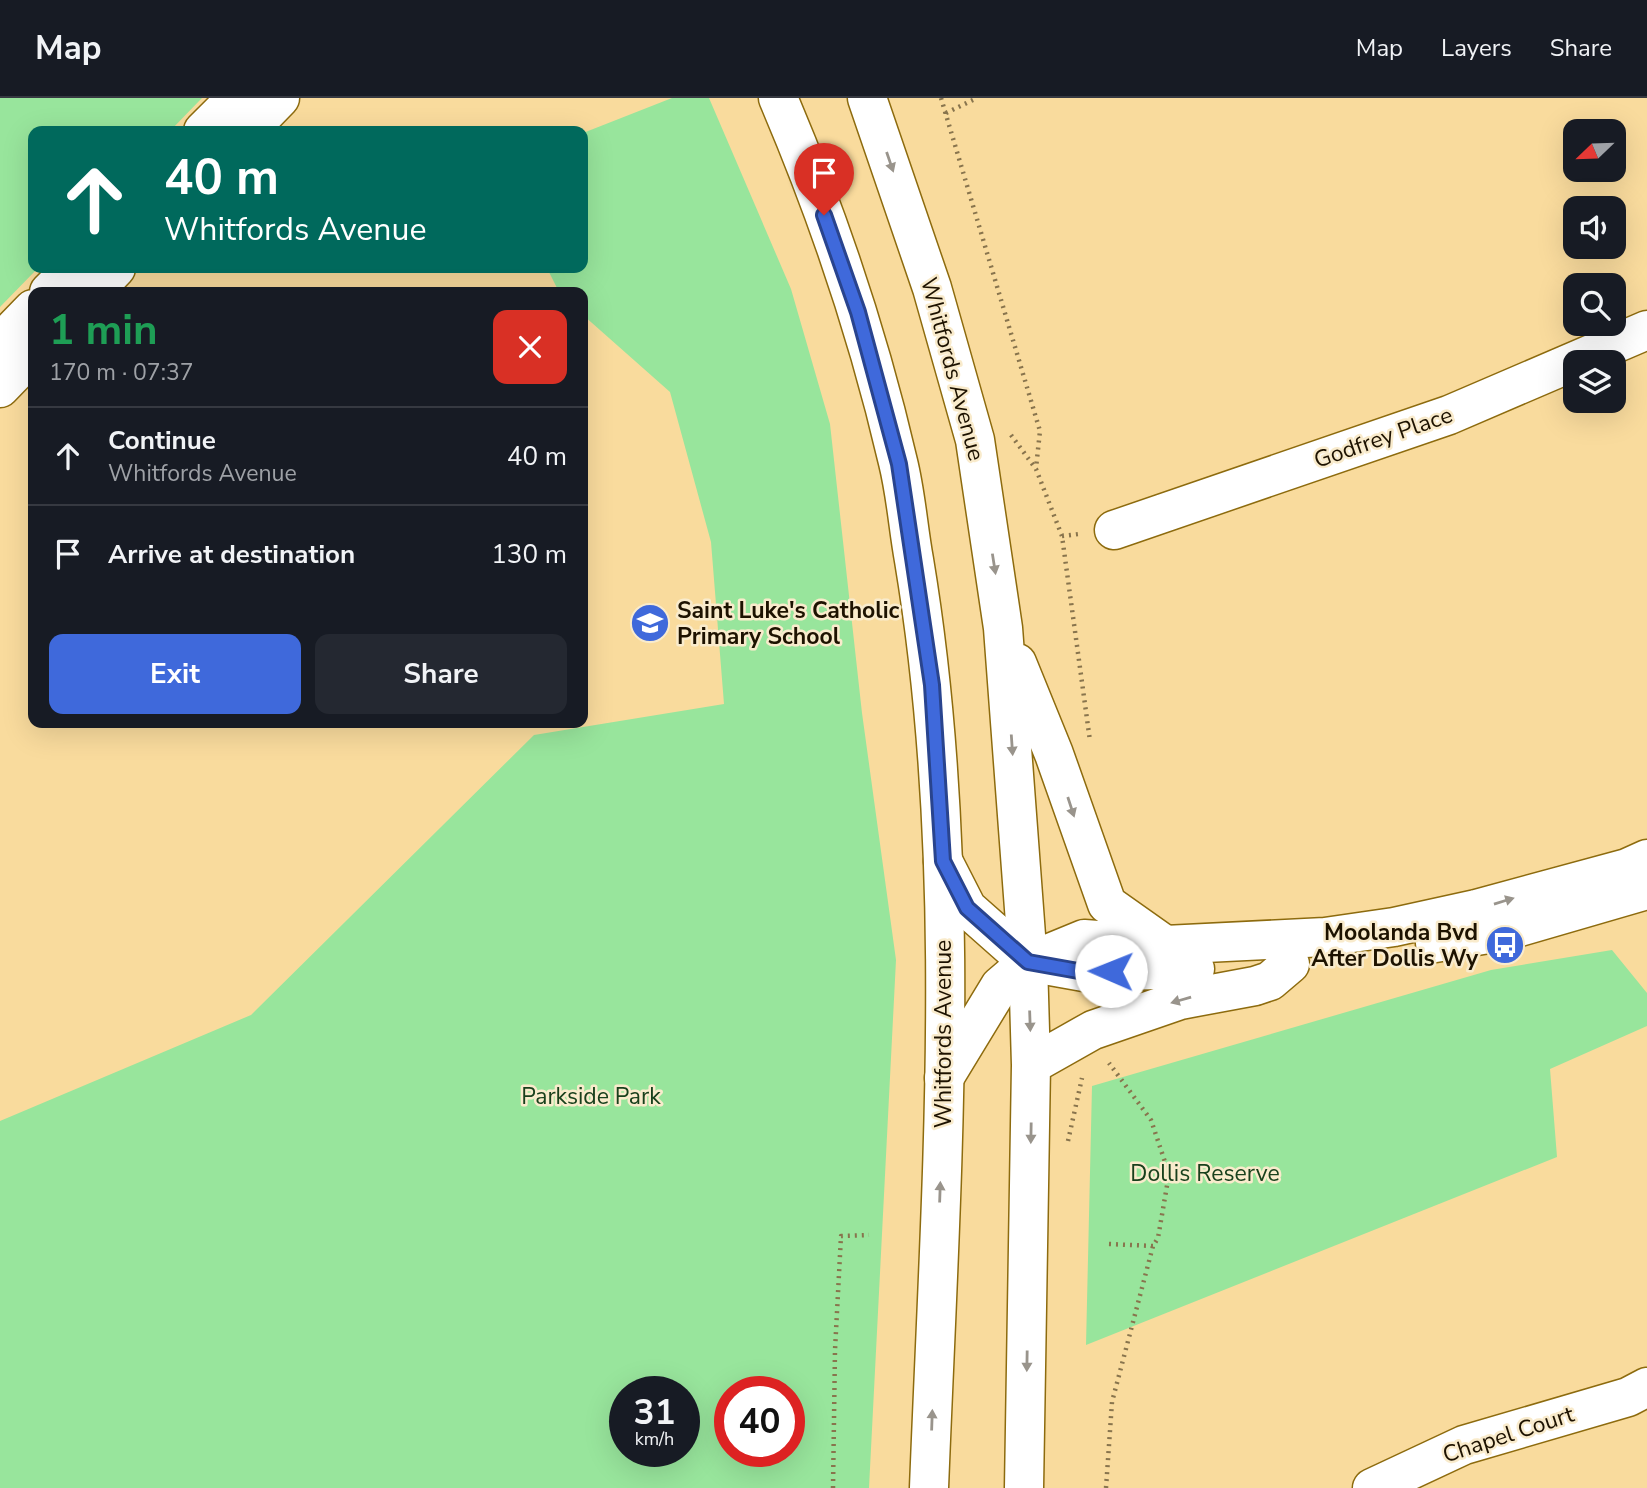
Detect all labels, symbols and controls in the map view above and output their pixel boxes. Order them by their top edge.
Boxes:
text: Map [35,26,102,71]
text: Map [1356,32,1403,64]
text: Layers [1441,32,1512,64]
text: Share [1550,32,1612,64]
north arrow [1563,119,1626,182]
map controls [1563,119,1626,413]
pin [794,143,854,215]
text: 40 m [164,144,279,211]
one-way arrow [885,152,896,173]
icon: ahead [49,154,140,245]
icon: arrive [805,154,843,192]
button: sound [1563,196,1626,259]
text: Whitfords Avenue [164,208,427,251]
button: search [1563,273,1626,336]
street label: Whitfords Avenue [913,274,992,464]
text: 1 min [49,302,158,359]
button: close [493,310,567,384]
button: layers [1563,350,1626,413]
text: 170 m · 07:37 [49,357,194,388]
street label: Godfrey Place [1310,399,1457,476]
text: Continue [108,423,216,458]
icon: ahead [49,437,87,475]
text: 40 m [507,439,567,474]
text: Whitfords Avenue [108,458,297,489]
icon: arrive [49,535,87,573]
text: Arrive at destination [108,537,355,572]
text: 130 m [491,537,567,572]
one-way arrow [988,553,999,575]
place label: Saint Luke's Catholic Primary School [677,595,900,652]
school or university icon: Saint Luke's Catholic Primary School [629,602,671,644]
button: Exit [49,634,301,714]
button: Share [315,634,567,714]
one-way arrow [1007,735,1018,757]
one-way arrow [1066,796,1077,817]
one-way arrow [1494,895,1515,905]
place label: Moolanda Bvd After Dollis Wy [1311,917,1479,974]
bus stop icon: Moolanda Bvd After Dollis Wy [1484,924,1526,966]
position arrow [1074,934,1148,1008]
street label: Whitfords Avenue [928,940,959,1128]
one-way arrow [1170,996,1191,1006]
one-way arrow [1024,1011,1036,1033]
park label: Parkside Park [521,1081,661,1112]
one-way arrow [1025,1123,1037,1145]
park label: Dollis Reserve [1130,1158,1280,1189]
one-way arrow [934,1181,946,1203]
one-way arrow [1021,1350,1033,1372]
speed limit sign: 40 [714,1376,805,1467]
text: 31 [633,1389,676,1436]
street label: Chapel Court [1439,1398,1579,1470]
one-way arrow [926,1409,937,1431]
text: km/h [635,1427,674,1451]

